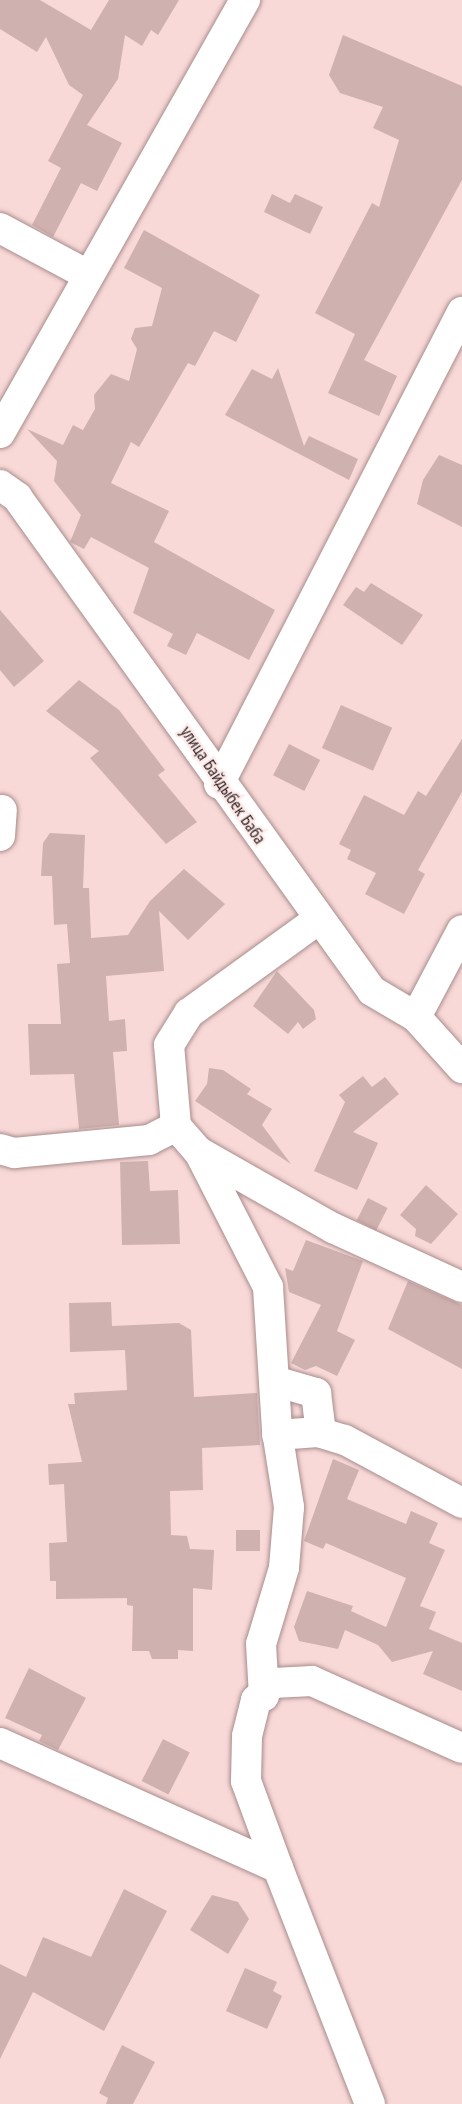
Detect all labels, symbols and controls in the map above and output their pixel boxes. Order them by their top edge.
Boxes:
street label: улица Байдыбек Баба [176,722,270,848]

